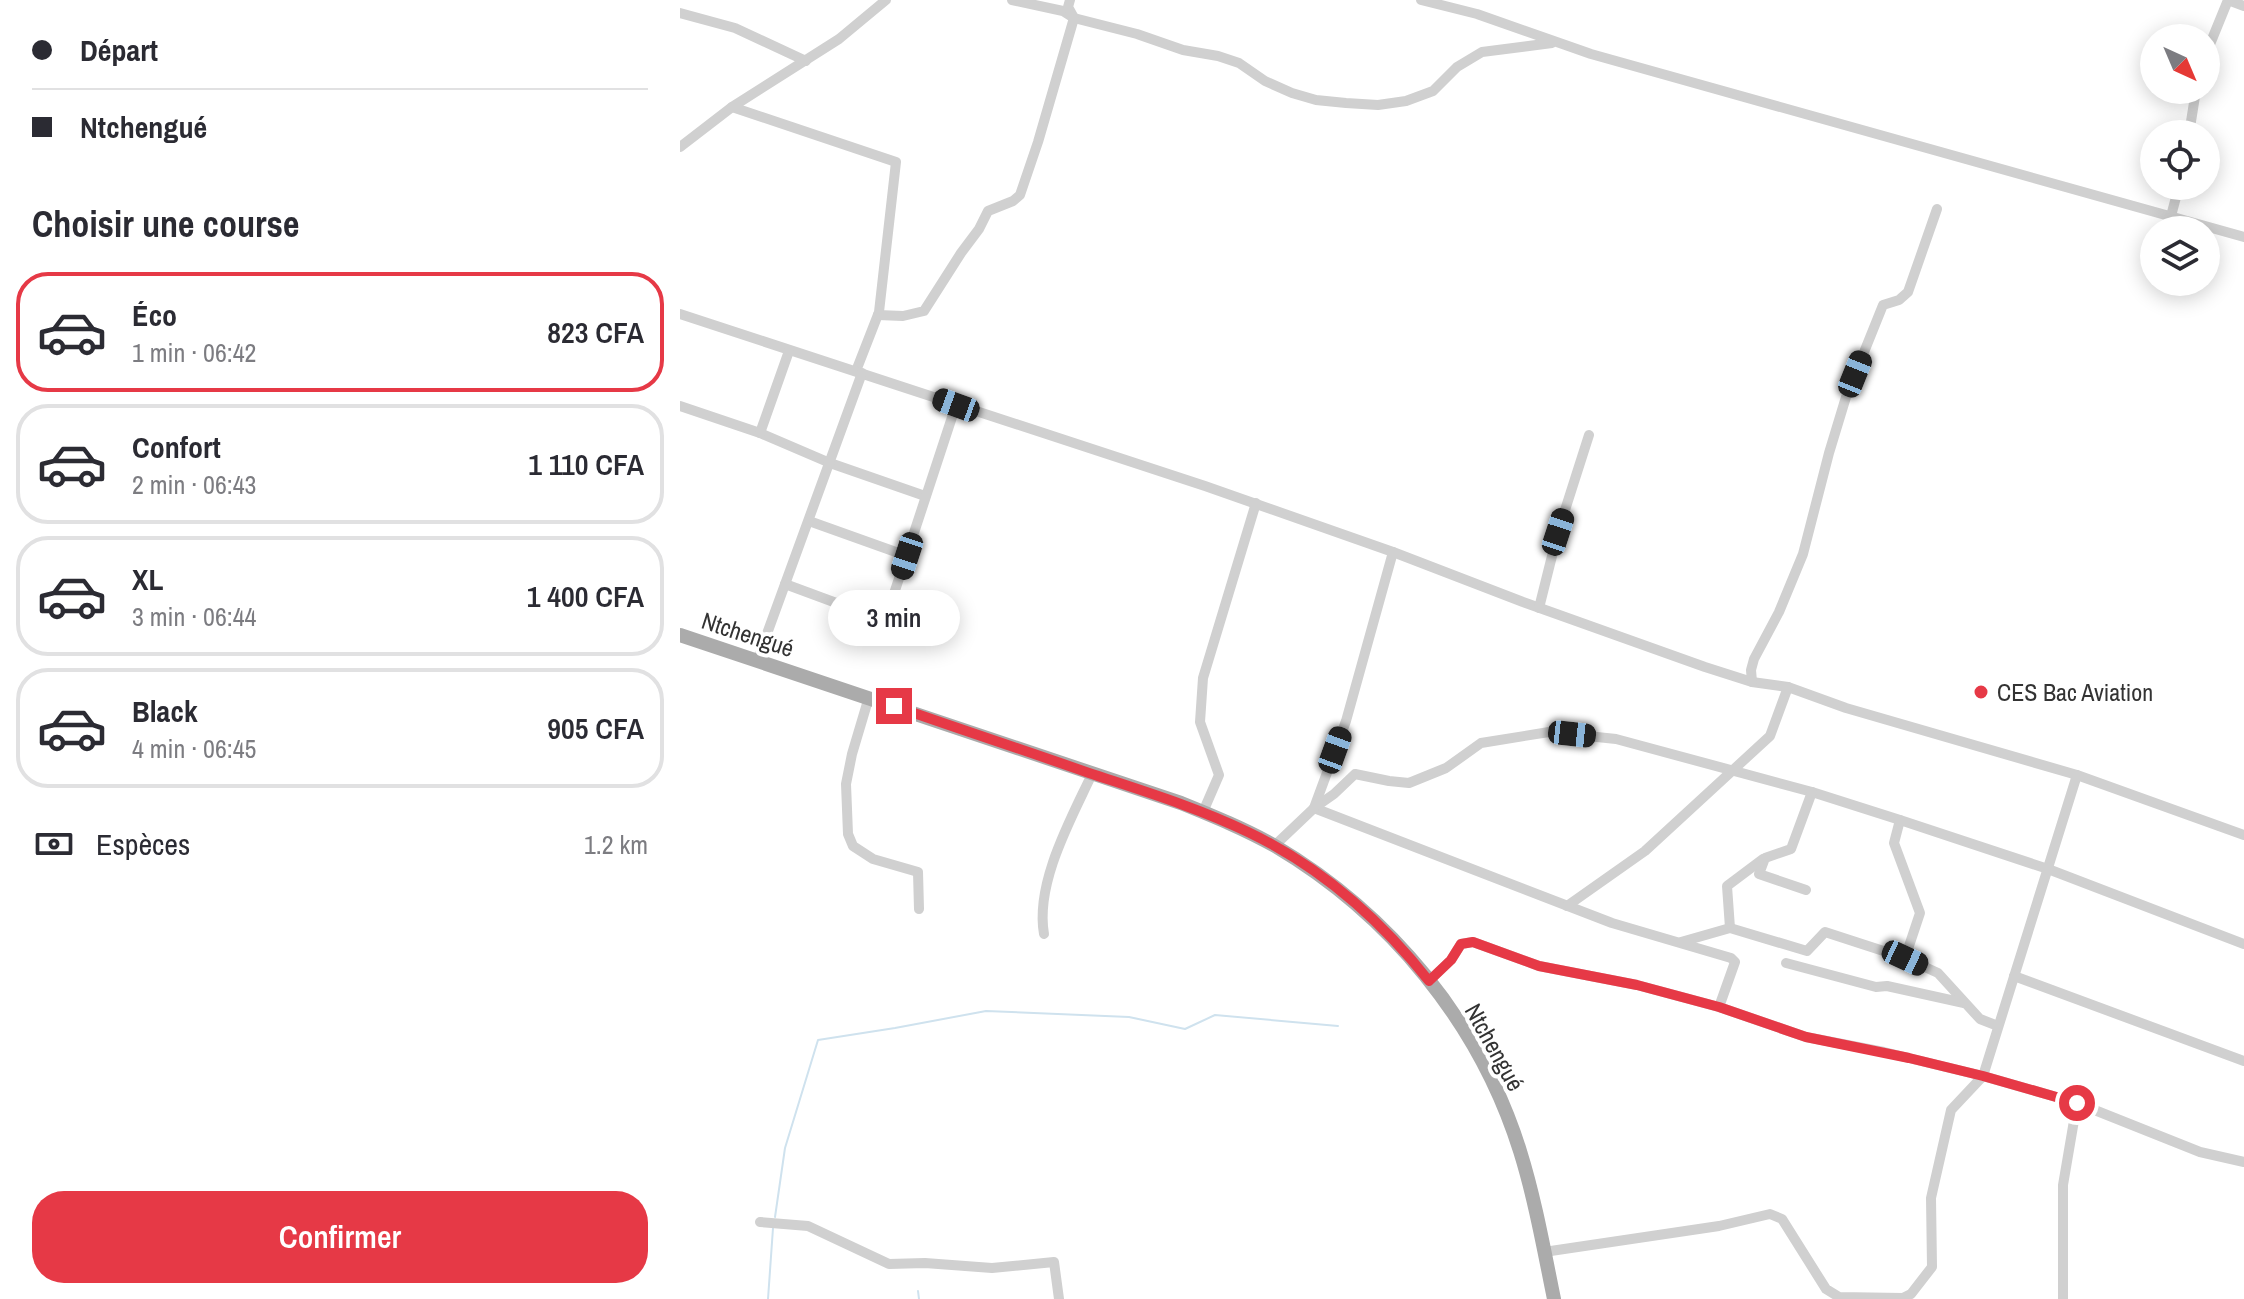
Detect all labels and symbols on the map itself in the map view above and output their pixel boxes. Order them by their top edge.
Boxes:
north arrow [2140,24,2220,104]
car [1835,347,1875,401]
car [929,386,983,424]
car [1539,505,1577,559]
car [888,529,926,583]
callout: 3 min [828,590,960,646]
street label: Ntchengué [698,604,798,664]
place label: CES Bac Aviation [1997,676,2153,708]
marker: CES Bac Aviation [1972,683,1990,701]
route end [876,688,912,724]
car [1547,720,1597,748]
car [1316,723,1354,777]
car [1878,937,1932,979]
street label: Ntchengué [1458,998,1532,1096]
route start [2059,1085,2095,1121]

